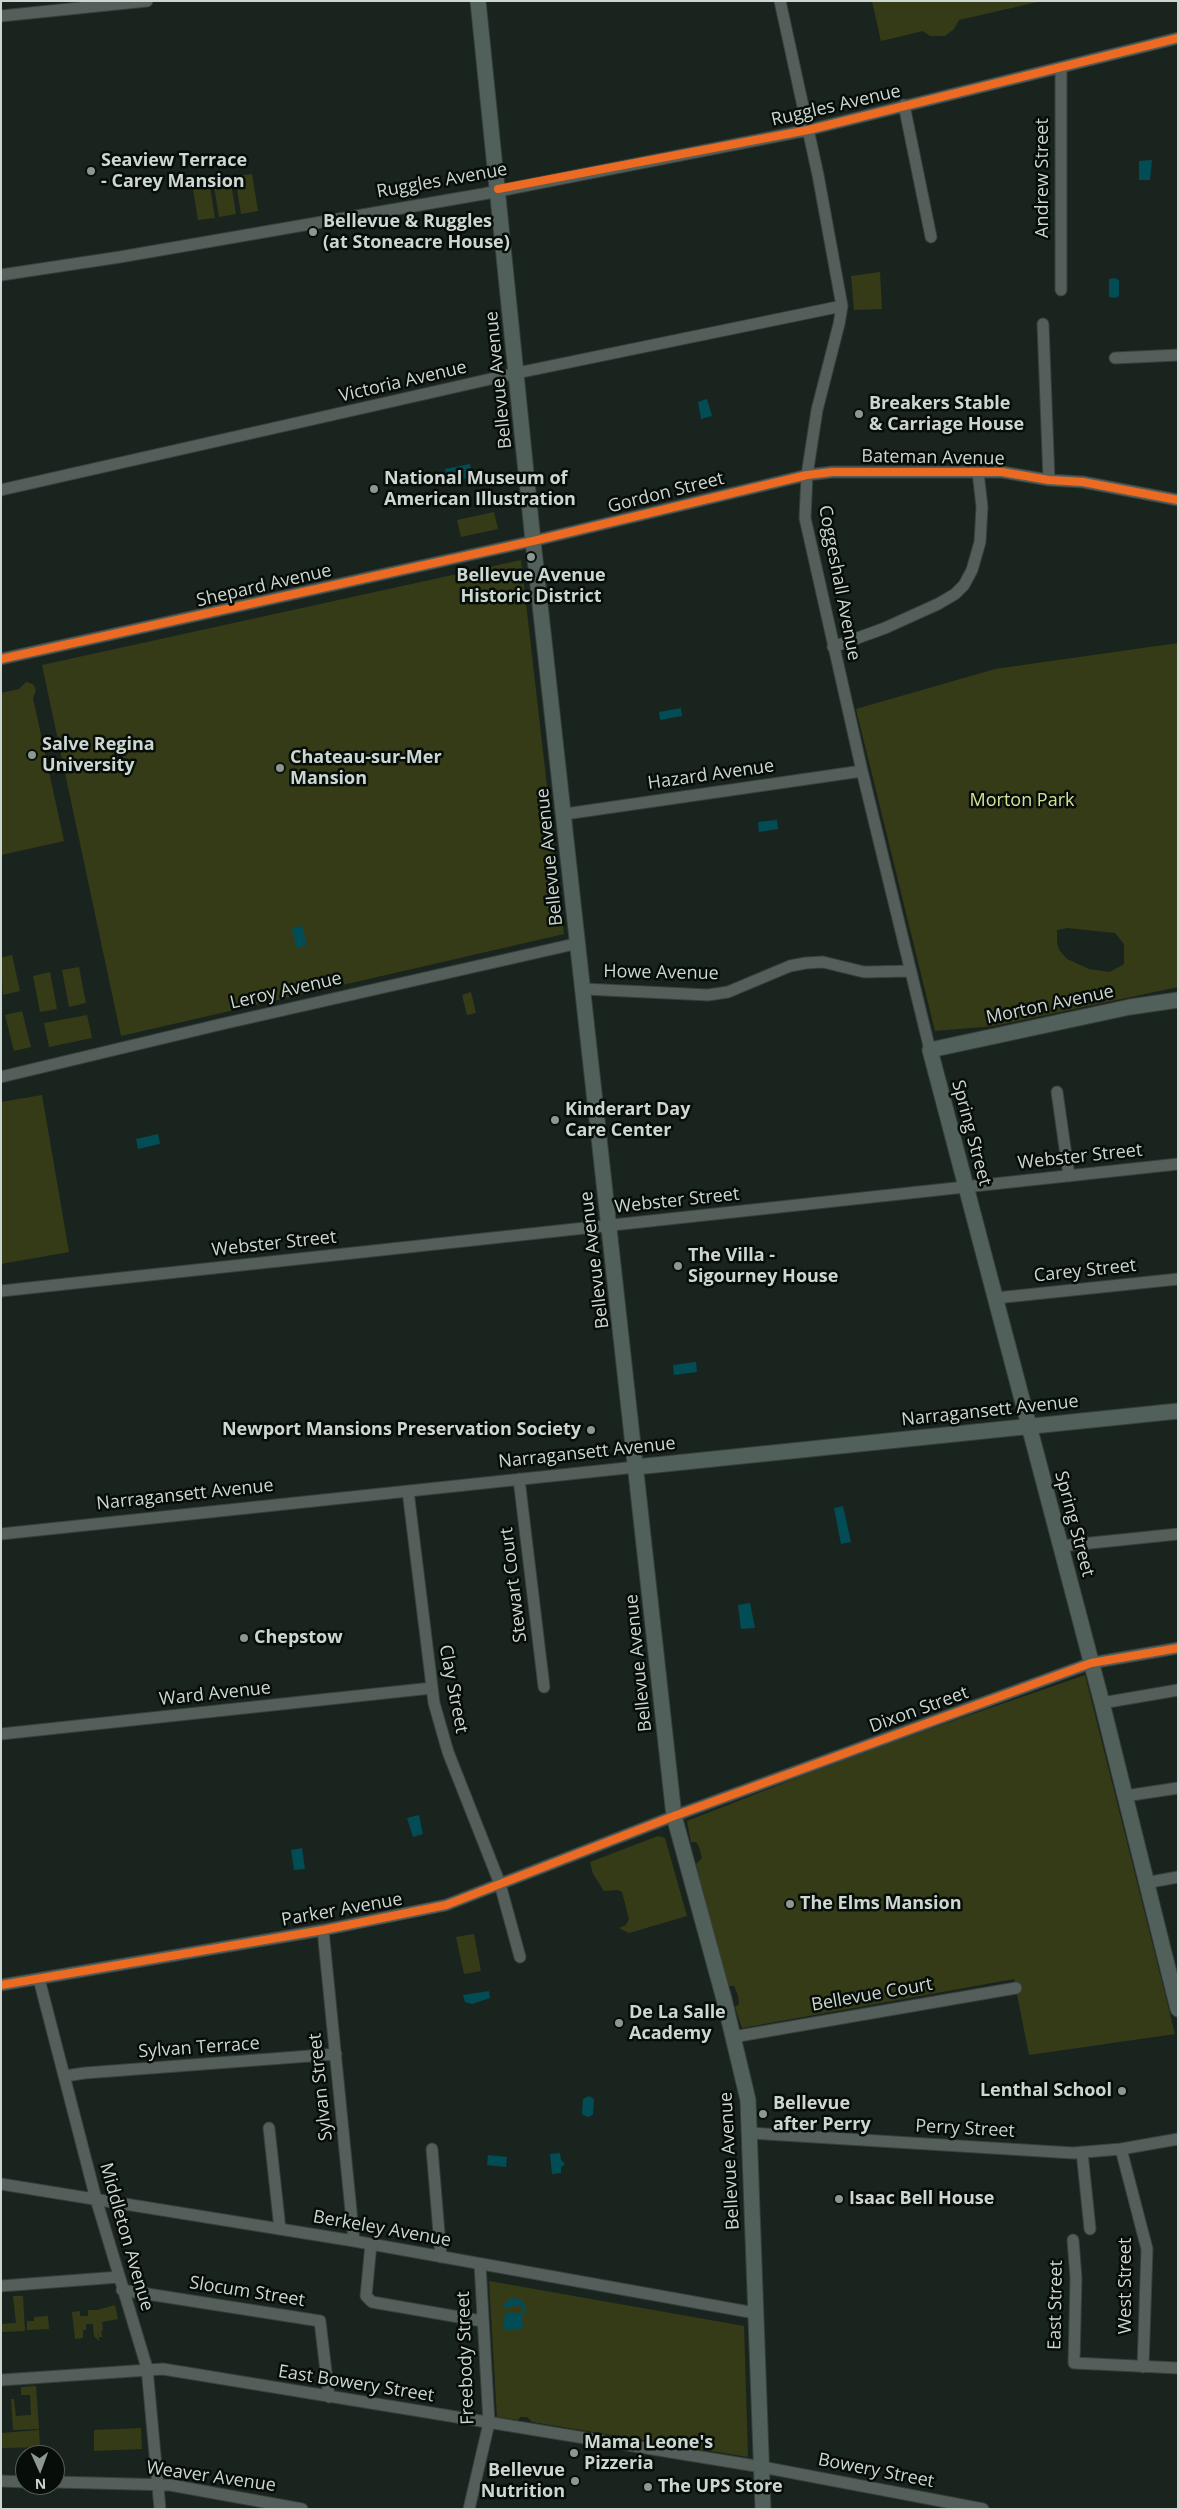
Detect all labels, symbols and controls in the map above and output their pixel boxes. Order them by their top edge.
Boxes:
street label: Ruggles Avenue [769,81,903,131]
street label: Andrew Street [1032,118,1054,238]
place label: Seaview Terrace - Carey Mansion [101,150,247,192]
street label: Ruggles Avenue [375,159,509,203]
marker: Seaview Terrace - Carey Mansion [85,165,97,177]
place label: Bellevue & Ruggles (at Stoneacre House) [323,211,510,253]
marker: Bellevue & Ruggles (at Stoneacre House) [307,226,319,238]
street label: Bellevue Avenue [481,310,517,450]
street label: Victoria Avenue [337,357,469,407]
place label: Breakers Stable & Carriage House [869,393,1024,436]
marker: Breakers Stable & Carriage House [853,408,865,420]
street label: Bateman Avenue [861,446,1005,470]
place label: National Museum of American Illustration [384,468,576,510]
street label: Gordon Street [606,468,726,518]
marker: National Museum of American Illustration [368,483,380,495]
street label: Coggeshall Avenue [813,503,865,663]
marker: Bellevue Avenue Historic District [525,551,537,563]
street label: Shepard Avenue [194,560,334,612]
place label: Bellevue Avenue Historic District [456,565,606,608]
place label: Salve Regina University [42,734,155,776]
place label: Chateau-sur-Mer Mansion [290,747,442,790]
marker: Salve Regina University [26,749,38,761]
street label: Hazard Avenue [646,755,776,795]
marker: Chateau-sur-Mer Mansion [274,762,286,774]
street label: Bellevue Avenue [532,787,568,927]
park label: Morton Park [970,790,1074,812]
street label: Howe Avenue [603,961,719,985]
street label: Leroy Avenue [228,968,344,1014]
street label: Morton Avenue [984,981,1116,1029]
street label: Spring Street [947,1078,995,1188]
place label: Kinderart Day Care Center [565,1099,690,1142]
marker: Kinderart Day Care Center [549,1114,561,1126]
street label: Webster Street [1017,1140,1143,1174]
street label: Webster Street [614,1184,740,1218]
street label: Bellevue Avenue [576,1190,614,1330]
street label: Webster Street [211,1227,337,1261]
place label: The Villa - Sigourney House [688,1245,838,1288]
street label: Carey Street [1033,1255,1137,1287]
marker: The Villa - Sigourney House [672,1260,684,1272]
street label: Narragansett Avenue [900,1391,1080,1431]
place label: Newport Mansions Preservation Society [222,1419,581,1441]
marker: Newport Mansions Preservation Society [585,1424,597,1436]
street label: Narragansett Avenue [497,1433,677,1473]
street label: Spring Street [1050,1469,1098,1579]
street label: Narragansett Avenue [95,1475,275,1515]
street label: Stewart Court [496,1526,532,1644]
street label: Bellevue Avenue [621,1593,657,1733]
place label: Chepstow [254,1627,343,1649]
marker: Chepstow [238,1632,250,1644]
street label: Clay Street [434,1643,472,1735]
street label: Ward Avenue [158,1677,272,1711]
street label: Dixon Street [867,1682,971,1738]
street label: Parker Avenue [280,1889,404,1931]
place label: The Elms Mansion [800,1893,962,1915]
marker: The Elms Mansion [784,1898,796,1910]
street label: Bellevue Court [810,1974,934,2016]
place label: De La Salle Academy [629,2002,726,2045]
marker: De La Salle Academy [613,2017,625,2029]
street label: Sylvan Street [305,2032,337,2142]
street label: Sylvan Terrace [138,2033,260,2063]
place label: Lenthal School [980,2080,1112,2102]
marker: Lenthal School [1116,2085,1128,2097]
street label: Bellevue Avenue [716,2091,744,2231]
place label: Bellevue after Perry [773,2093,871,2136]
marker: Bellevue after Perry [757,2108,769,2120]
street label: Perry Street [915,2116,1015,2142]
street label: Middleton Avenue [95,2160,157,2314]
place label: Isaac Bell House [849,2188,994,2210]
marker: Isaac Bell House [833,2193,845,2205]
street label: Berkeley Avenue [311,2206,453,2252]
street label: West Street [1115,2238,1137,2334]
street label: East Street [1044,2260,1068,2350]
street label: Slocum Street [188,2272,306,2312]
street label: Freebody Street [453,2291,479,2425]
street label: East Bowery Street [277,2361,435,2407]
place label: Mama Leone's Pizzeria [584,2432,713,2474]
north arrow [15,2445,65,2495]
marker: Mama Leone's Pizzeria [568,2447,580,2459]
street label: Bowery Street [816,2449,936,2493]
street label: Weaver Avenue [145,2457,277,2497]
place label: Bellevue Nutrition [481,2460,565,2502]
text: N [34,2475,47,2494]
marker: Bellevue Nutrition [569,2475,581,2487]
place label: The UPS Store [658,2476,783,2498]
marker: The UPS Store [642,2481,654,2493]

